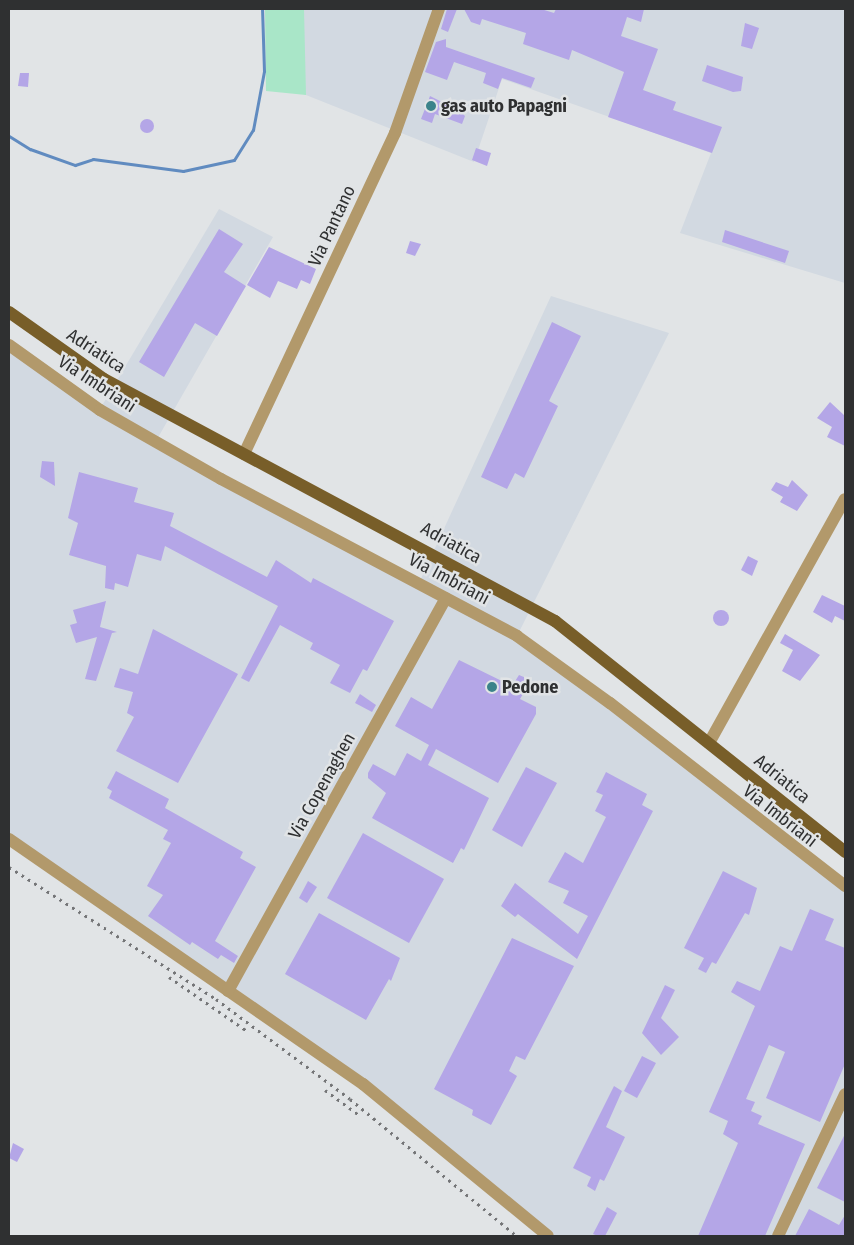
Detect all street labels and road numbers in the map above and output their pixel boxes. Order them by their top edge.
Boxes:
street label: Via Pantano [304,182,360,270]
street label: Adriatica [63,324,129,378]
street label: Via Imbriani [54,351,140,417]
street label: Adriatica [417,518,485,568]
street label: Via Imbriani [405,549,493,609]
street label: Via Copenaghen [284,729,360,843]
street label: Adriatica [750,750,814,808]
street label: Via Imbriani [738,780,822,852]

